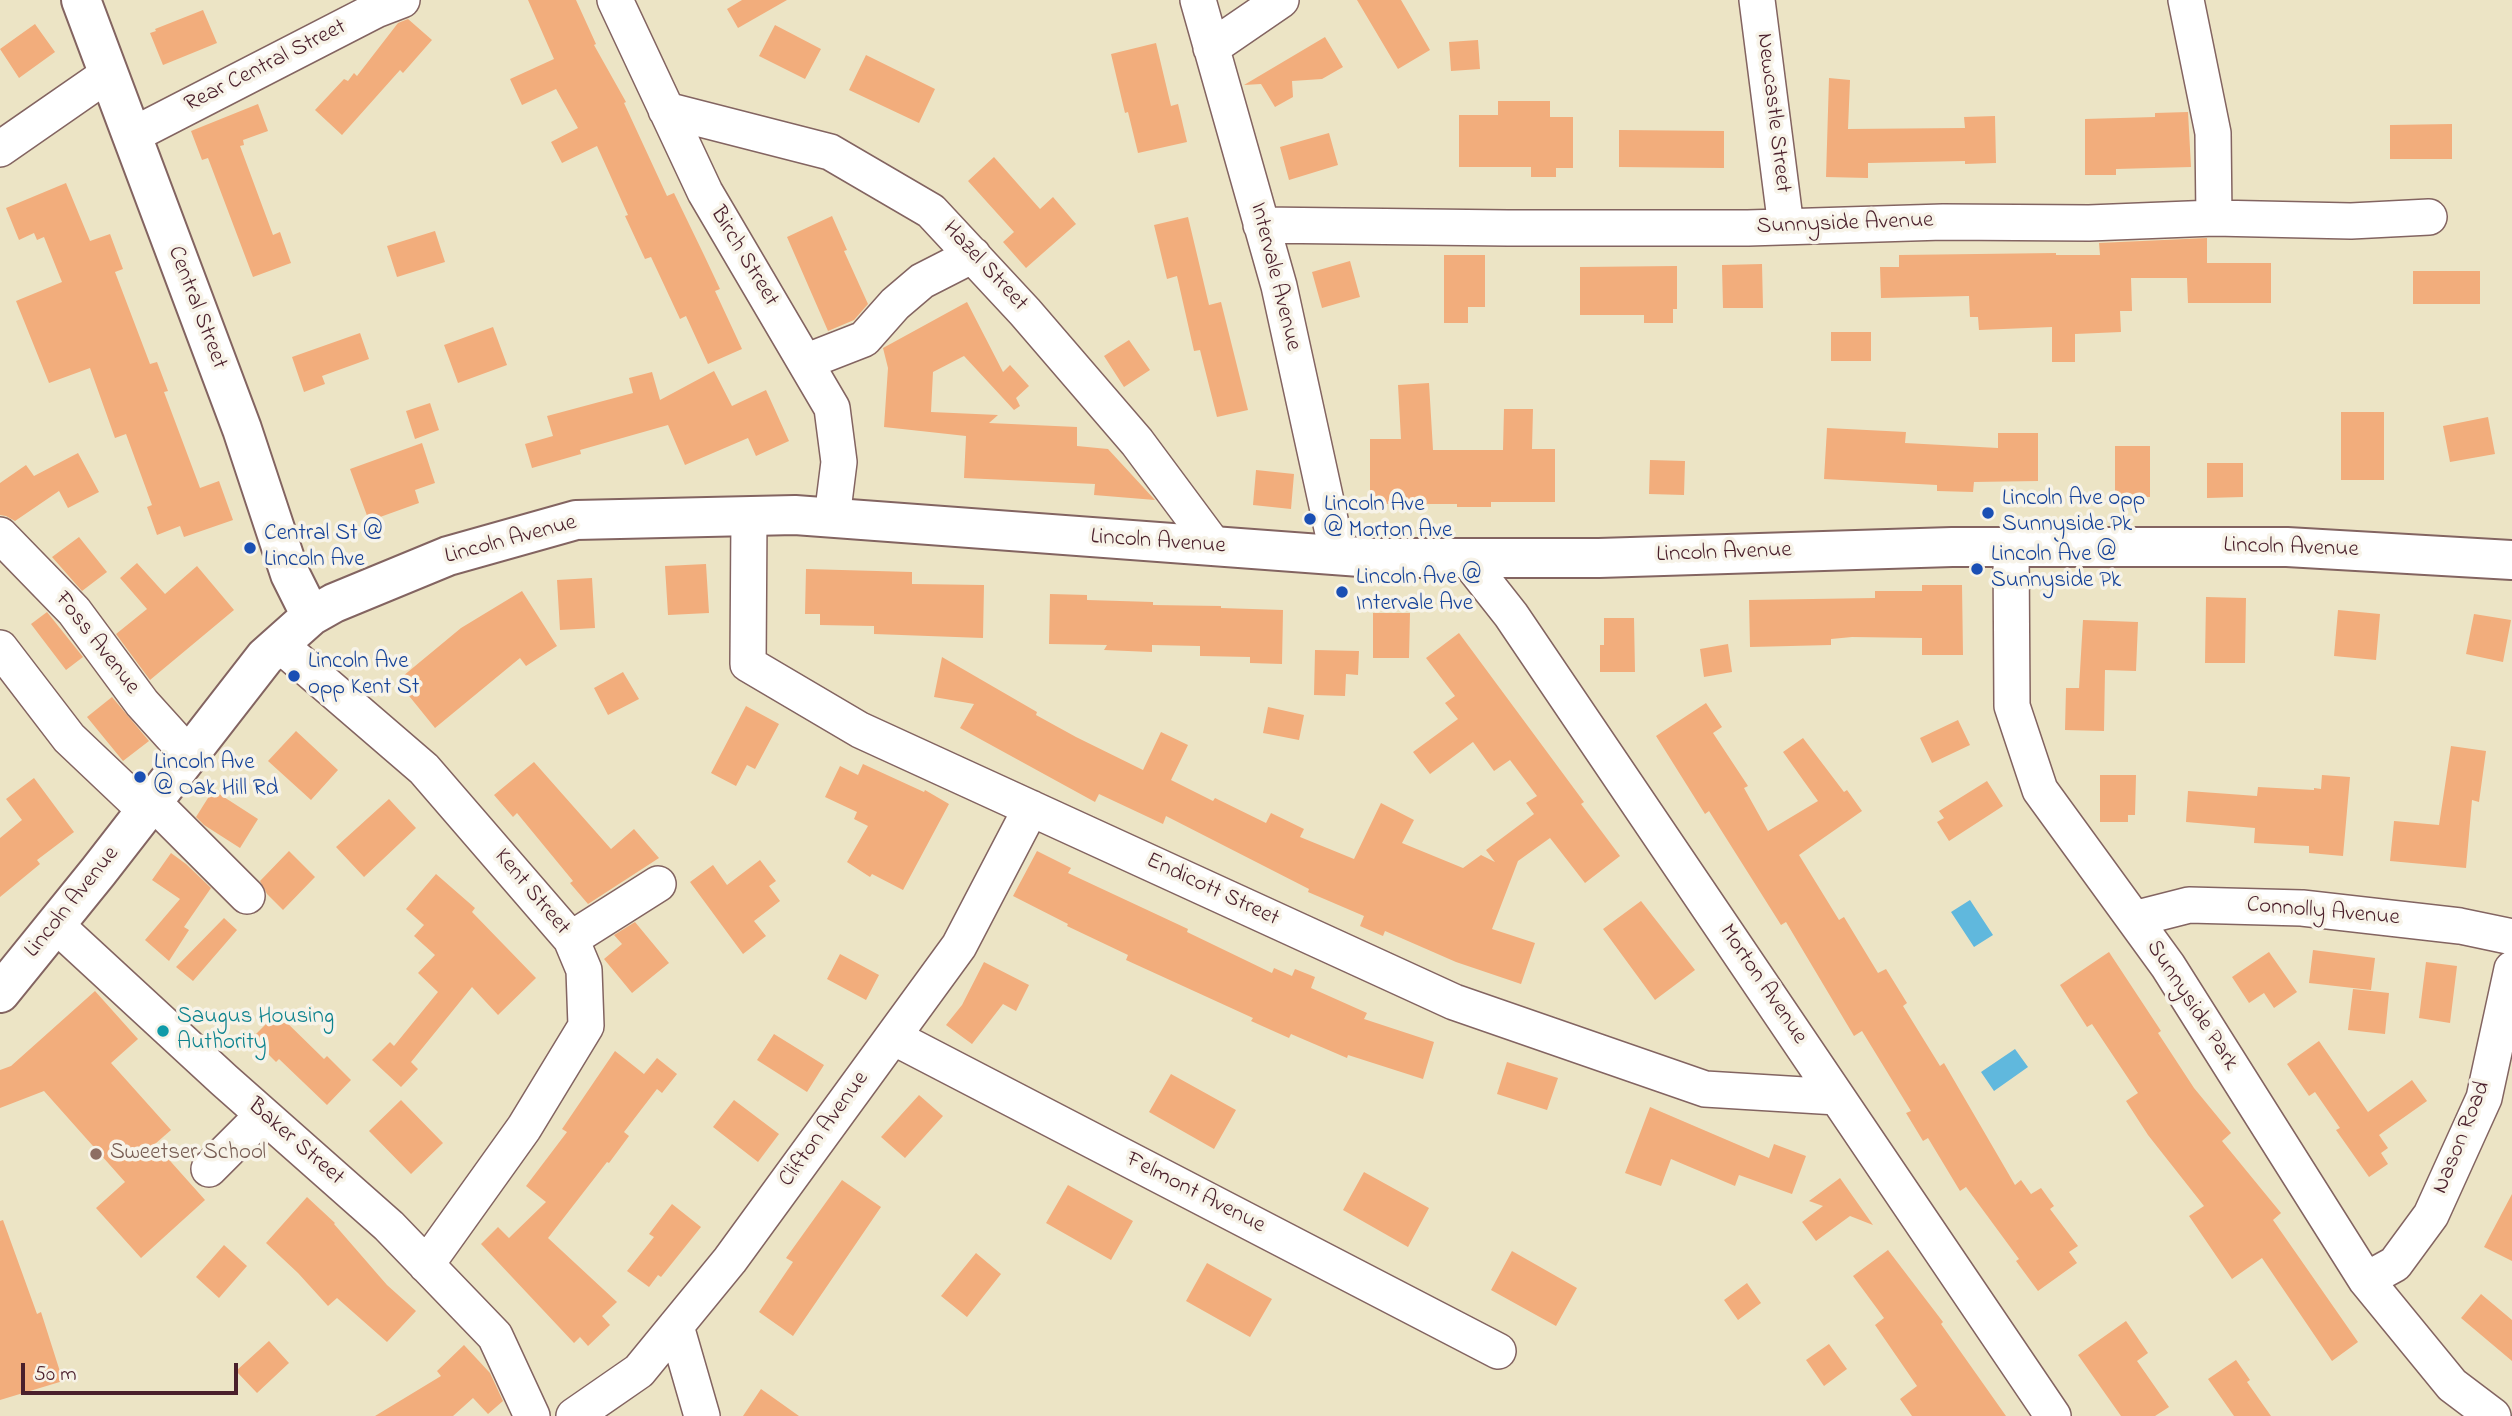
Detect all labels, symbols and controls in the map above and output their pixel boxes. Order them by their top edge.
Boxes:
street label: Rear Central Street [181,14,351,120]
street label: Newcastle Street [1749,32,1795,194]
street label: Intervale Avenue [1242,200,1306,354]
street label: Birch Street [702,202,784,312]
street label: Sunnyside Avenue [1756,208,1934,242]
street label: Hazel Street [935,216,1033,318]
street label: Central Street [160,243,232,373]
place label: Lincoln Ave opp Sunnyside Pk [2002,486,2145,540]
place label: Lincoln Ave @ Morton Ave [1324,492,1452,546]
marker: Lincoln Ave opp Sunnyside Pk [1980,505,1996,521]
street label: Lincoln Avenue [442,510,580,572]
marker: Lincoln Ave @ Morton Ave [1302,511,1318,527]
place label: Central St @ Lincoln Ave [264,521,382,575]
street label: Lincoln Avenue [1090,525,1226,561]
street label: Lincoln Avenue [2223,533,2359,565]
street label: Lincoln Avenue [1656,538,1792,570]
marker: Central St @ Lincoln Ave [242,540,258,556]
place label: Lincoln Ave @ Sunnyside Pk [1991,542,2121,596]
marker: Lincoln Ave @ Sunnyside Pk [1969,561,1985,577]
place label: Lincoln Ave @ Intervale Ave [1356,565,1481,619]
marker: Lincoln Ave @ Intervale Ave [1334,584,1350,600]
street label: Foss Avenue [47,587,145,701]
place label: Lincoln Ave opp Kent St [308,649,420,703]
marker: Lincoln Ave opp Kent St [286,668,302,684]
place label: Lincoln Ave @ Oak Hill Rd [154,750,278,804]
marker: Lincoln Ave @ Oak Hill Rd [132,769,148,785]
street label: Lincoln Avenue [20,842,126,964]
street label: Kent Street [487,844,575,942]
street label: Endicott Street [1141,848,1283,934]
street label: Connolly Avenue [2245,893,2401,933]
street label: Morton Avenue [1712,920,1812,1050]
street label: Sunnyside Park [2139,936,2243,1076]
place label: Saugus Housing Authority [177,1004,334,1058]
marker: Saugus Housing Authority [155,1023,171,1039]
street label: Clifton Avenue [774,1067,876,1193]
street label: Nason Road [2428,1078,2498,1198]
street label: Baker Street [241,1094,349,1192]
place label: Sweetser School [110,1140,266,1168]
marker: Sweetser School [88,1146,104,1162]
street label: Felmont Avenue [1121,1147,1269,1241]
scale bar [24,1350,242,1394]
text: 50 m [34,1360,77,1390]

